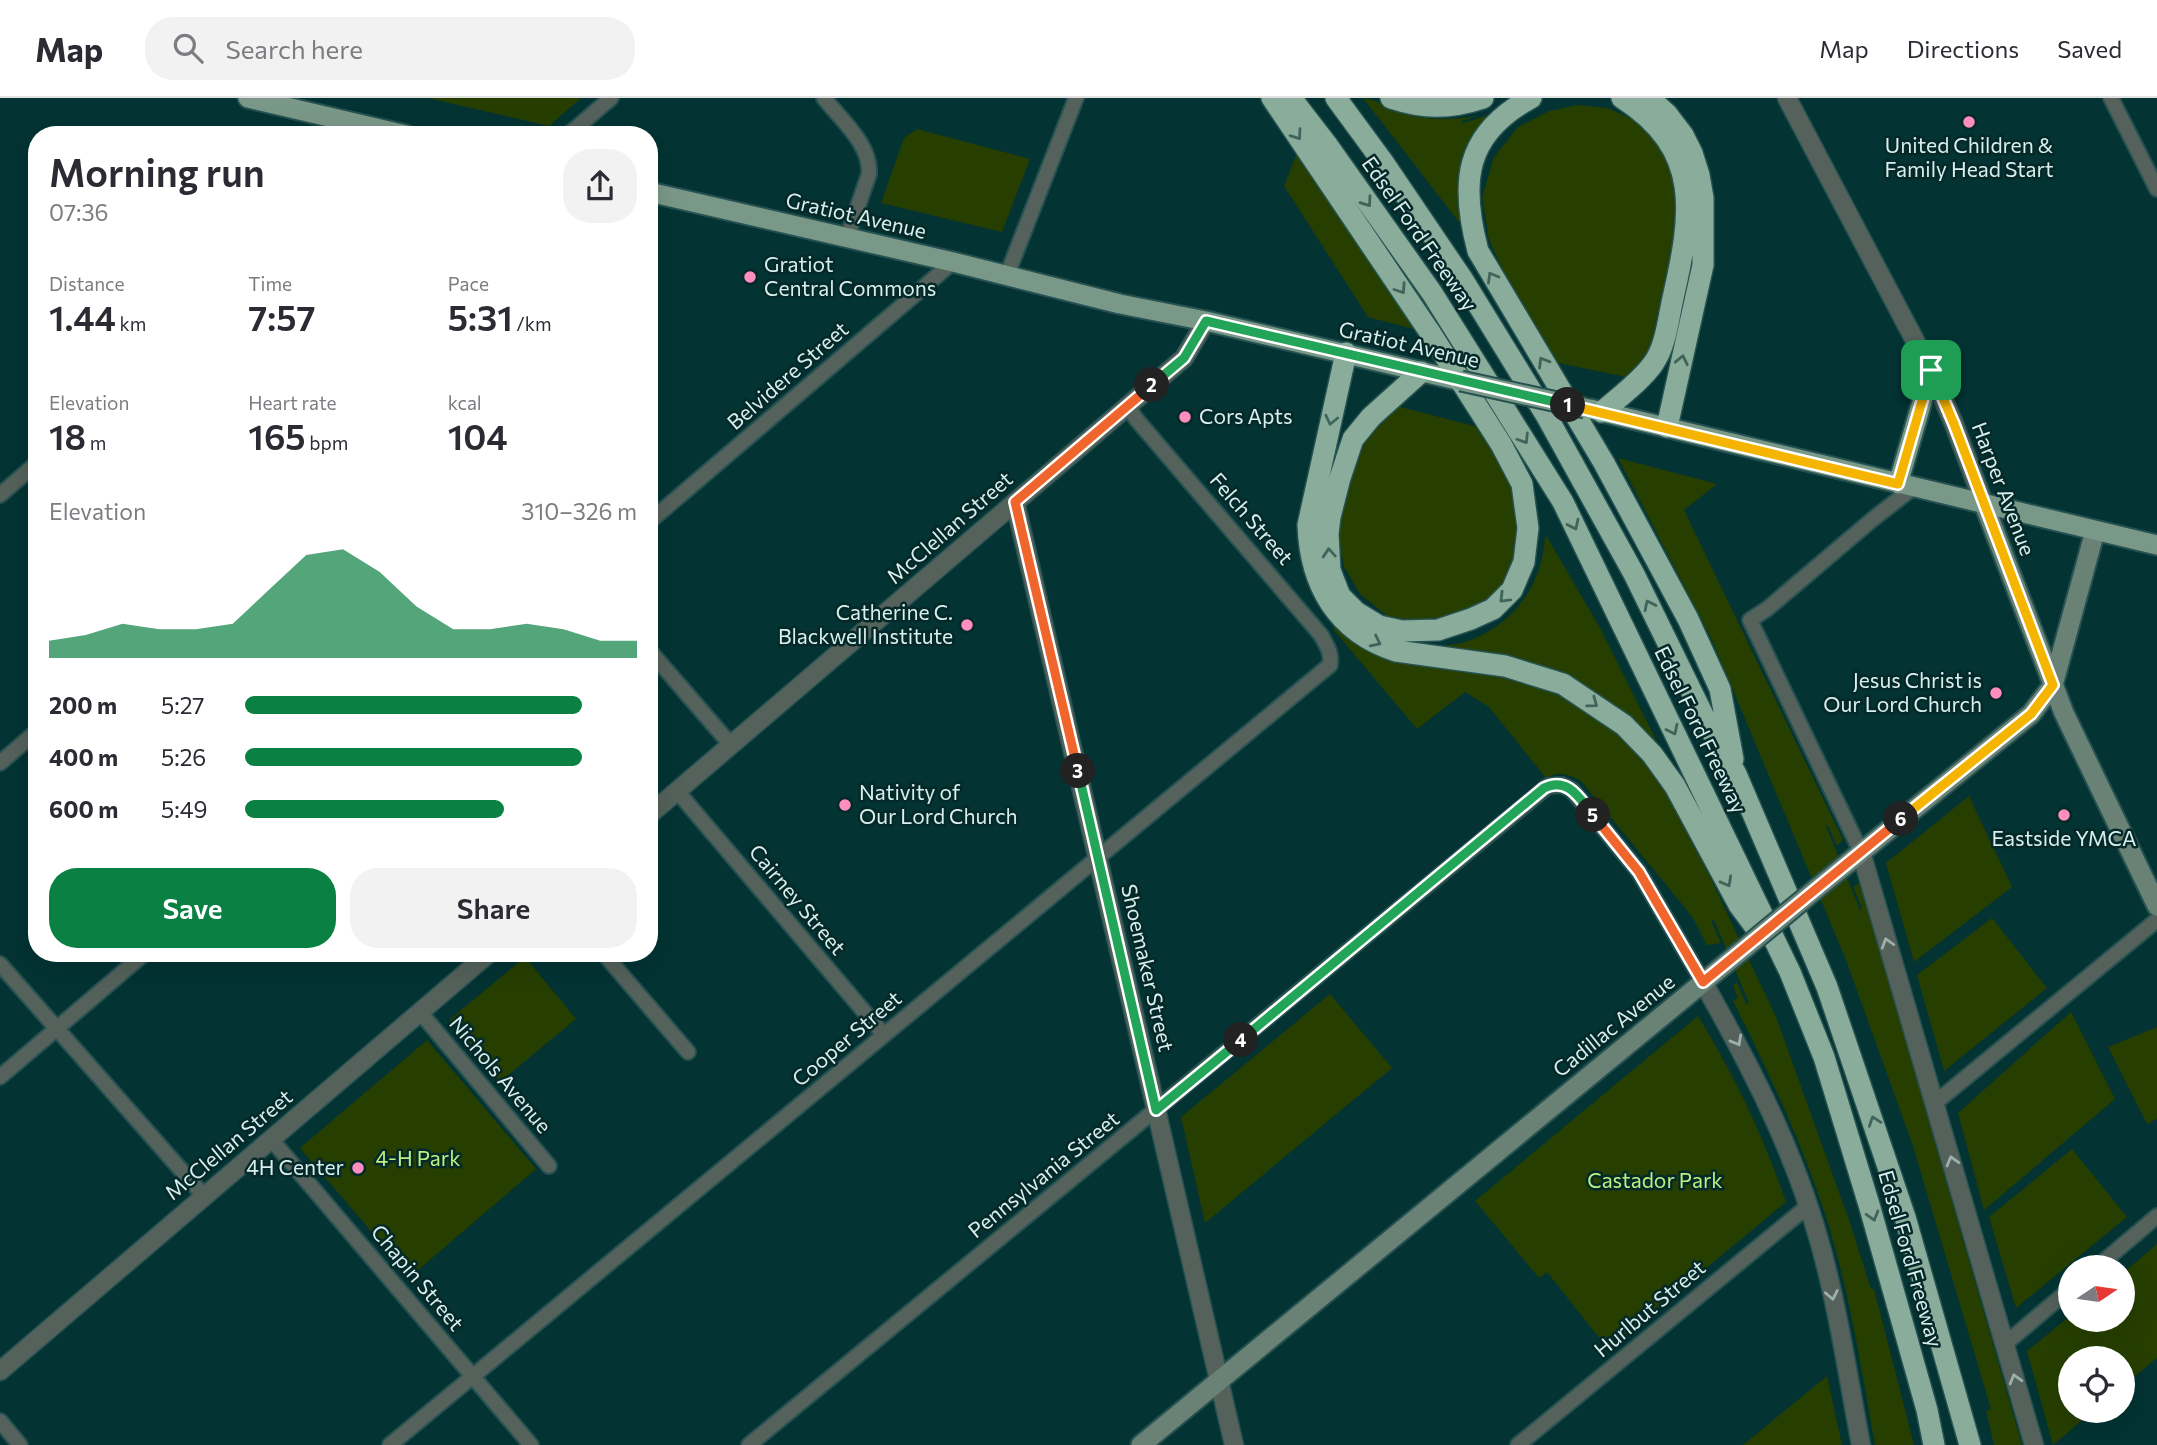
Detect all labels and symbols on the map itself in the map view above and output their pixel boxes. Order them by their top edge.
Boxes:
marker: United Children & Family Head Start [1961,114,1977,130]
one-way arrow [1289,127,1301,140]
place label: United Children & Family Head Start [1884,132,2054,181]
street label: Edsel Ford Freeway [1358,151,1483,315]
street label: Gratiot Avenue [784,186,929,243]
one-way arrow [1359,194,1372,207]
place label: Gratiot Central Commons [764,251,936,300]
marker: Gratiot Central Commons [742,269,758,285]
one-way arrow [1487,271,1500,284]
one-way arrow [1393,281,1406,294]
street label: Gratiot Avenue [1337,315,1482,372]
street label: Belvidere Street [722,316,853,434]
pin [1901,340,1961,400]
one-way arrow [1673,355,1688,367]
one-way arrow [1539,357,1552,370]
pin: 2 [1134,368,1170,402]
pin: 1 [1550,388,1586,422]
place label: Cors Apts [1199,403,1292,428]
marker: Cors Apts [1177,409,1193,425]
one-way arrow [1324,414,1339,426]
street label: Harper Avenue [1967,418,2041,559]
one-way arrow [1515,432,1528,445]
street label: McClellan Street [881,466,1017,588]
street label: Felch Street [1205,467,1299,569]
one-way arrow [1565,518,1579,531]
one-way arrow [1322,548,1337,559]
one-way arrow [1499,590,1512,603]
place label: Catherine C. Blackwell Institute [778,599,953,648]
one-way arrow [1644,600,1658,612]
marker: Catherine C. Blackwell Institute [959,617,975,633]
one-way arrow [1369,634,1381,648]
street label: Edsel Ford Freeway [1650,642,1753,817]
place label: Jesus Christ is Our Lord Church [1823,667,1982,716]
marker: Jesus Christ is Our Lord Church [1988,685,2004,701]
one-way arrow [1585,695,1598,707]
one-way arrow [1664,723,1678,735]
pin: 3 [1060,754,1096,788]
place label: Nativity of Our Lord Church [859,779,1018,828]
marker: Nativity of Our Lord Church [837,797,853,813]
pin: 5 [1576,798,1610,832]
pin: 6 [1884,802,1918,836]
marker: Eastside YMCA [2056,807,2072,823]
place label: Eastside YMCA [1992,825,2136,850]
street label: Cairney Street [745,839,852,959]
one-way arrow [1719,875,1732,888]
street label: Shoemaker Street [1117,882,1180,1054]
one-way arrow [1881,937,1896,949]
street label: Cadillac Avenue [1547,968,1679,1081]
street label: Cooper Street [786,985,906,1091]
street label: Nichols Avenue [445,1010,557,1138]
pin: 4 [1224,1023,1258,1058]
one-way arrow [1729,1034,1742,1047]
street label: McClellan Street [159,1083,297,1204]
street label: Pennsylvania Street [963,1105,1124,1242]
one-way arrow [1868,1116,1882,1128]
park label: 4-H Park [375,1145,461,1170]
place label: 4H Center [246,1154,344,1179]
one-way arrow [1946,1155,1960,1167]
marker: 4H Center [350,1160,366,1176]
park label: Castador Park [1587,1167,1723,1192]
street label: Edsel Ford Freeway [1874,1167,1949,1350]
one-way arrow [1864,1209,1879,1221]
street label: Chapin Street [367,1219,470,1335]
street label: Hurlbut Street [1588,1254,1710,1362]
north arrow [2058,1255,2135,1332]
one-way arrow [1824,1289,1839,1301]
one-way arrow [2009,1374,2024,1386]

